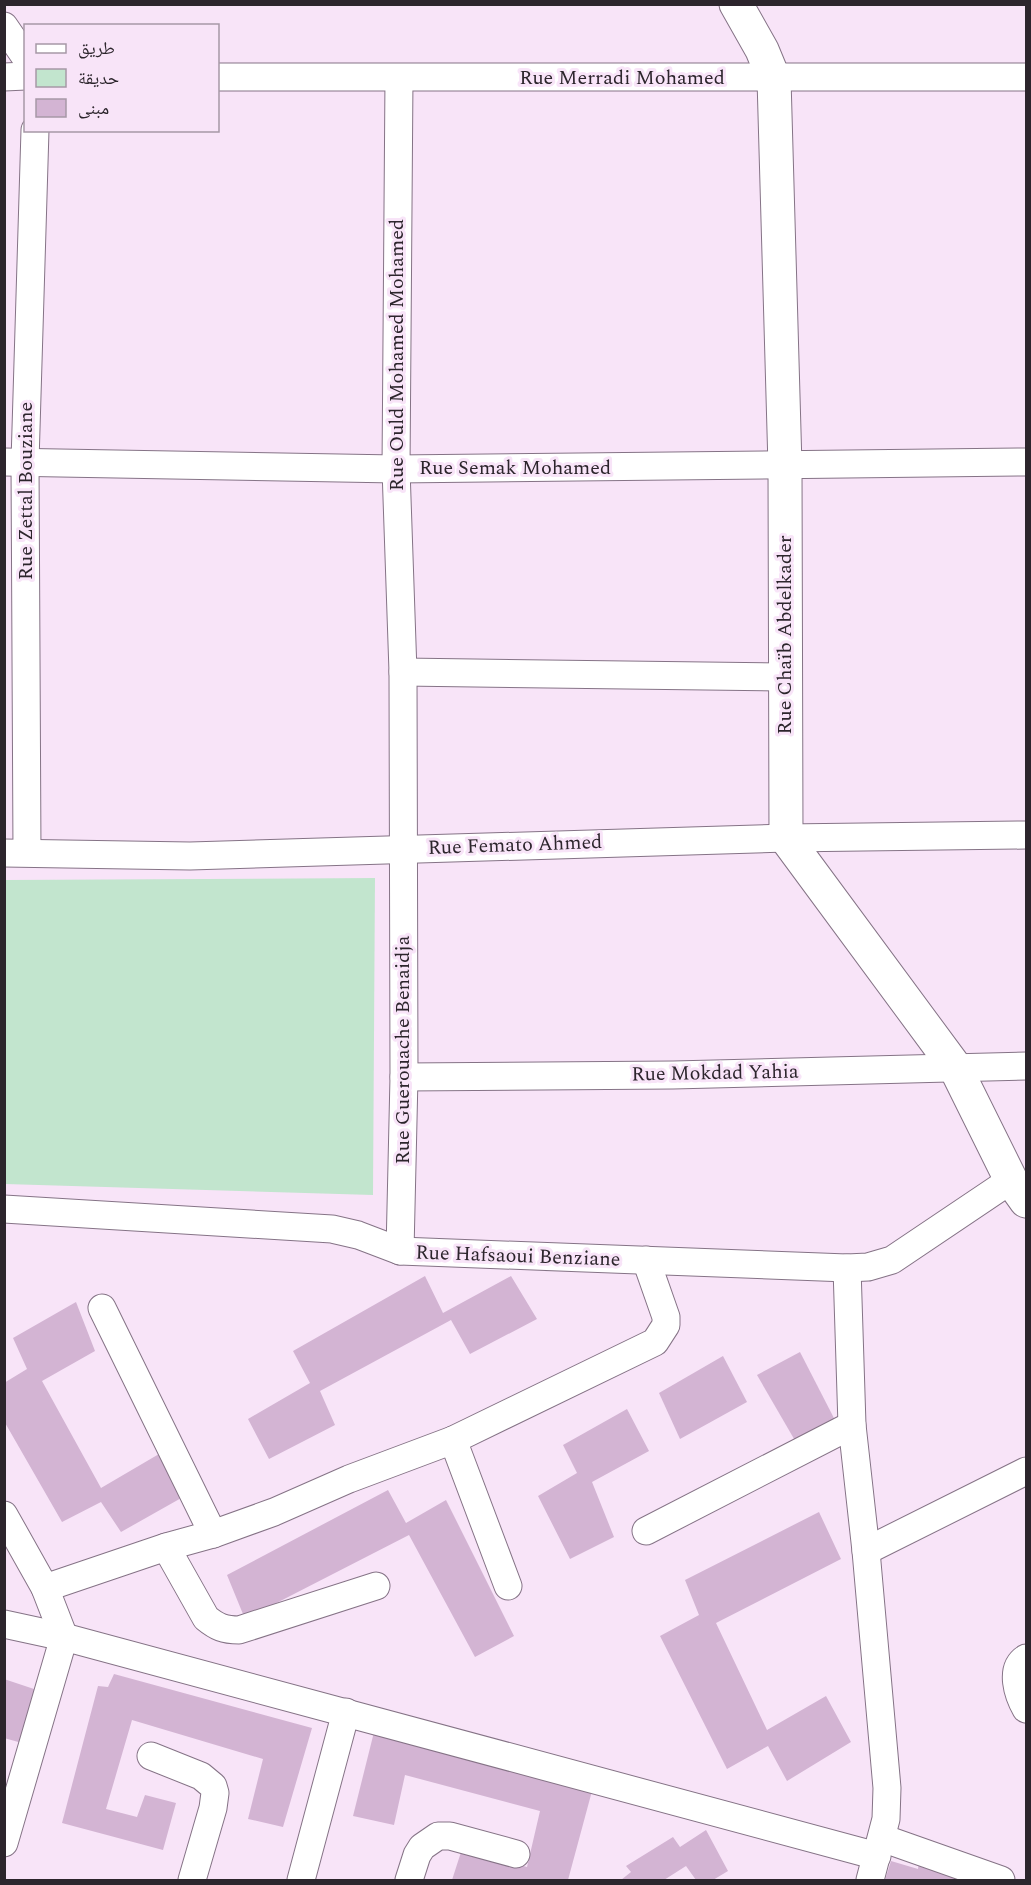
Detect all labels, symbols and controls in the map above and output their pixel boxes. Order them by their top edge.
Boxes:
legend [24,24,219,132]
text: طريق [78,35,115,62]
street label: Rue Merradi Mohamed [519,63,725,93]
text: حديقة [78,65,119,92]
text: مبنى [78,95,109,122]
street label: Rue Ould Mohamed Mohamed [382,219,412,491]
street label: Rue Zettal Bouziane [11,402,41,580]
street label: Rue Semak Mohamed [419,453,611,483]
street label: Rue Chaïb Abdelkader [770,535,800,735]
street label: Rue Femato Ahmed [427,827,603,863]
street label: Rue Guerouache Benaidja [388,935,418,1164]
street label: Rue Mokdad Yahia [631,1057,799,1089]
street label: Rue Hafsaoui Benziane [415,1237,621,1275]

